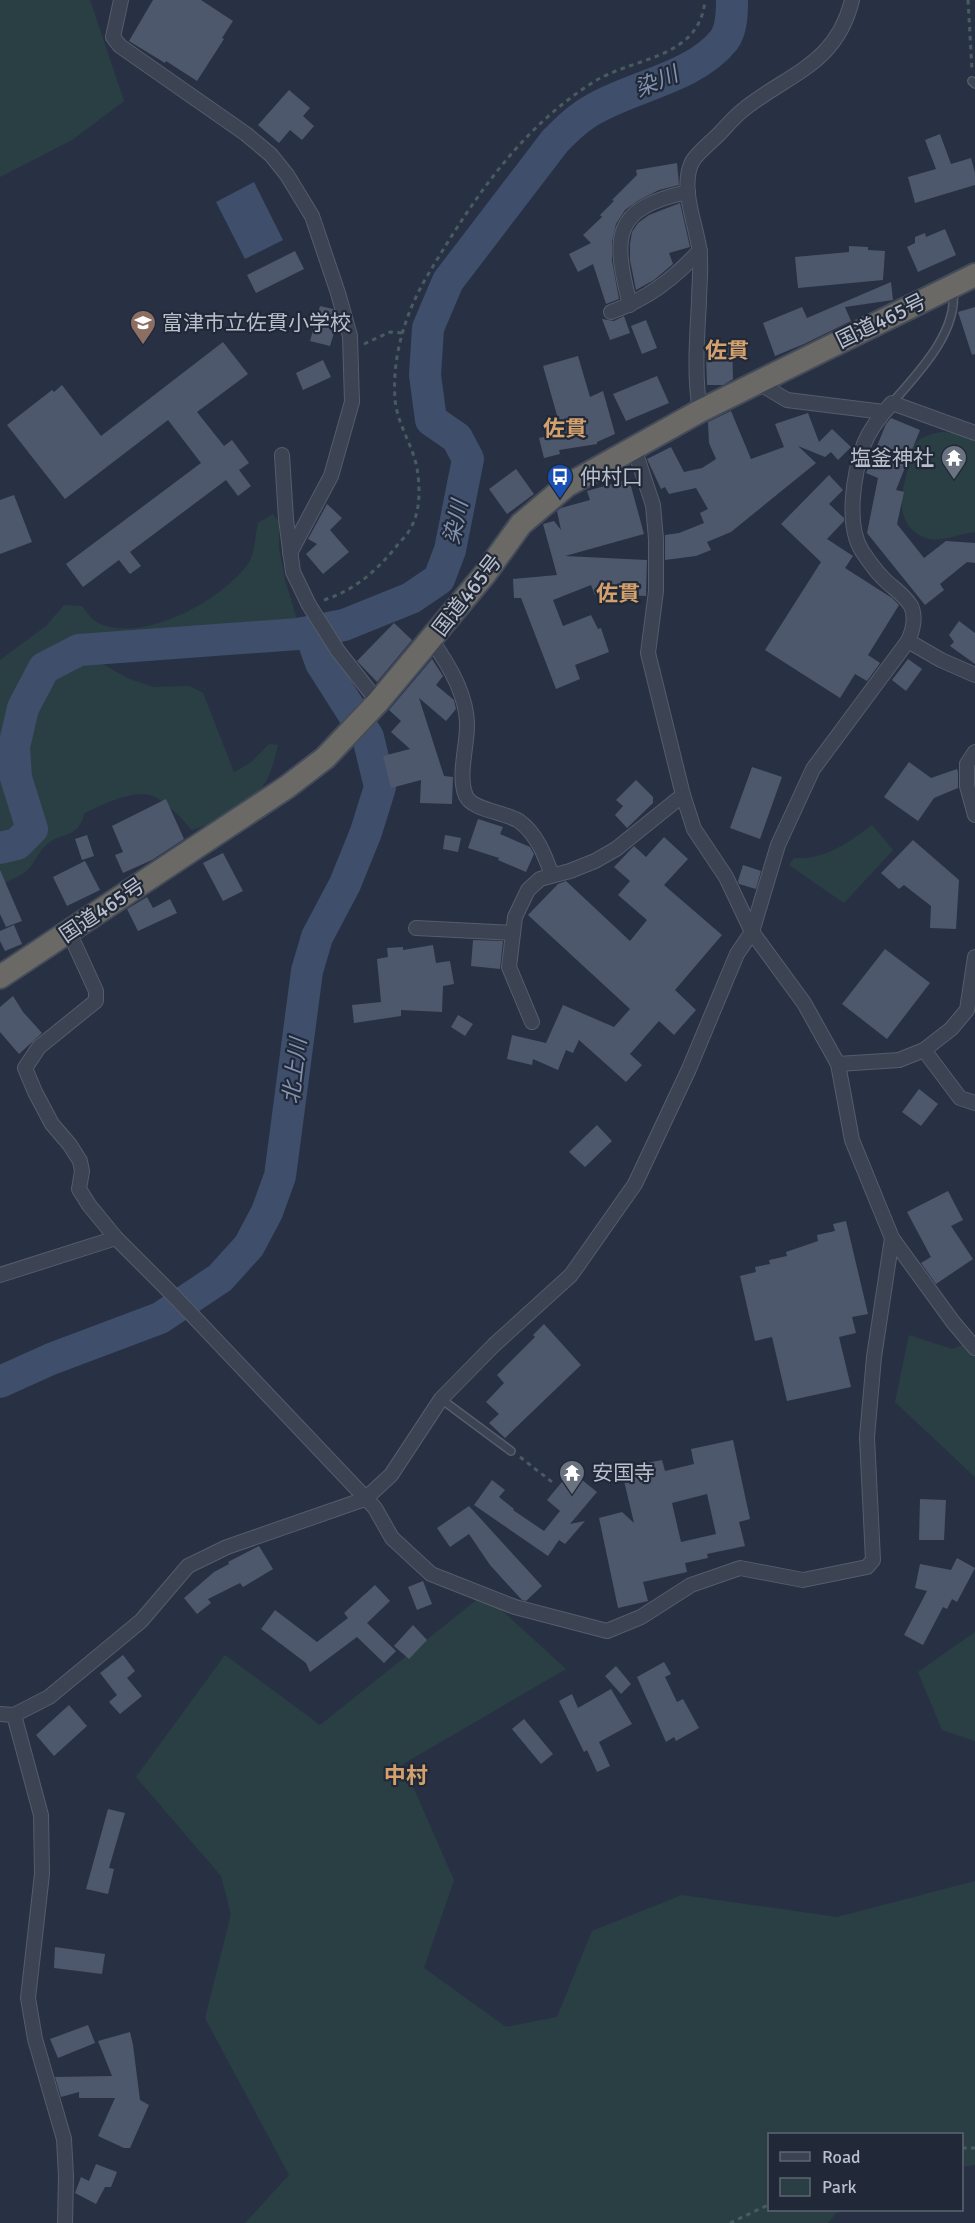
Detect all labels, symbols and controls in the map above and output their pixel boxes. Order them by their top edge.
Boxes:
water label: 染川 [631,60,684,102]
street label: 国道465号 [832,288,930,354]
school or university icon: 富津市立佐貫小学校 [128,308,158,346]
place label: 富津市立佐貫小学校 [162,310,351,336]
district label: 佐貫 [705,337,749,364]
district label: 佐貫 [543,415,587,442]
temple icon: 塩釜神社 [939,443,969,481]
place label: 塩釜神社 [850,445,934,471]
bus stop icon: 仲村口 [545,462,575,500]
place label: 仲村口 [580,464,643,490]
water label: 染川 [438,496,474,546]
street label: 国道465号 [427,549,507,641]
district label: 佐貫 [596,580,640,607]
street label: 国道465号 [55,872,149,948]
water label: 北上川 [277,1035,312,1105]
temple icon: 安国寺 [557,1458,587,1496]
place label: 安国寺 [592,1460,655,1486]
district label: 中村 [384,1762,428,1789]
legend [768,2133,963,2211]
text: Road [822,2146,861,2168]
text: Park [822,2176,857,2198]

